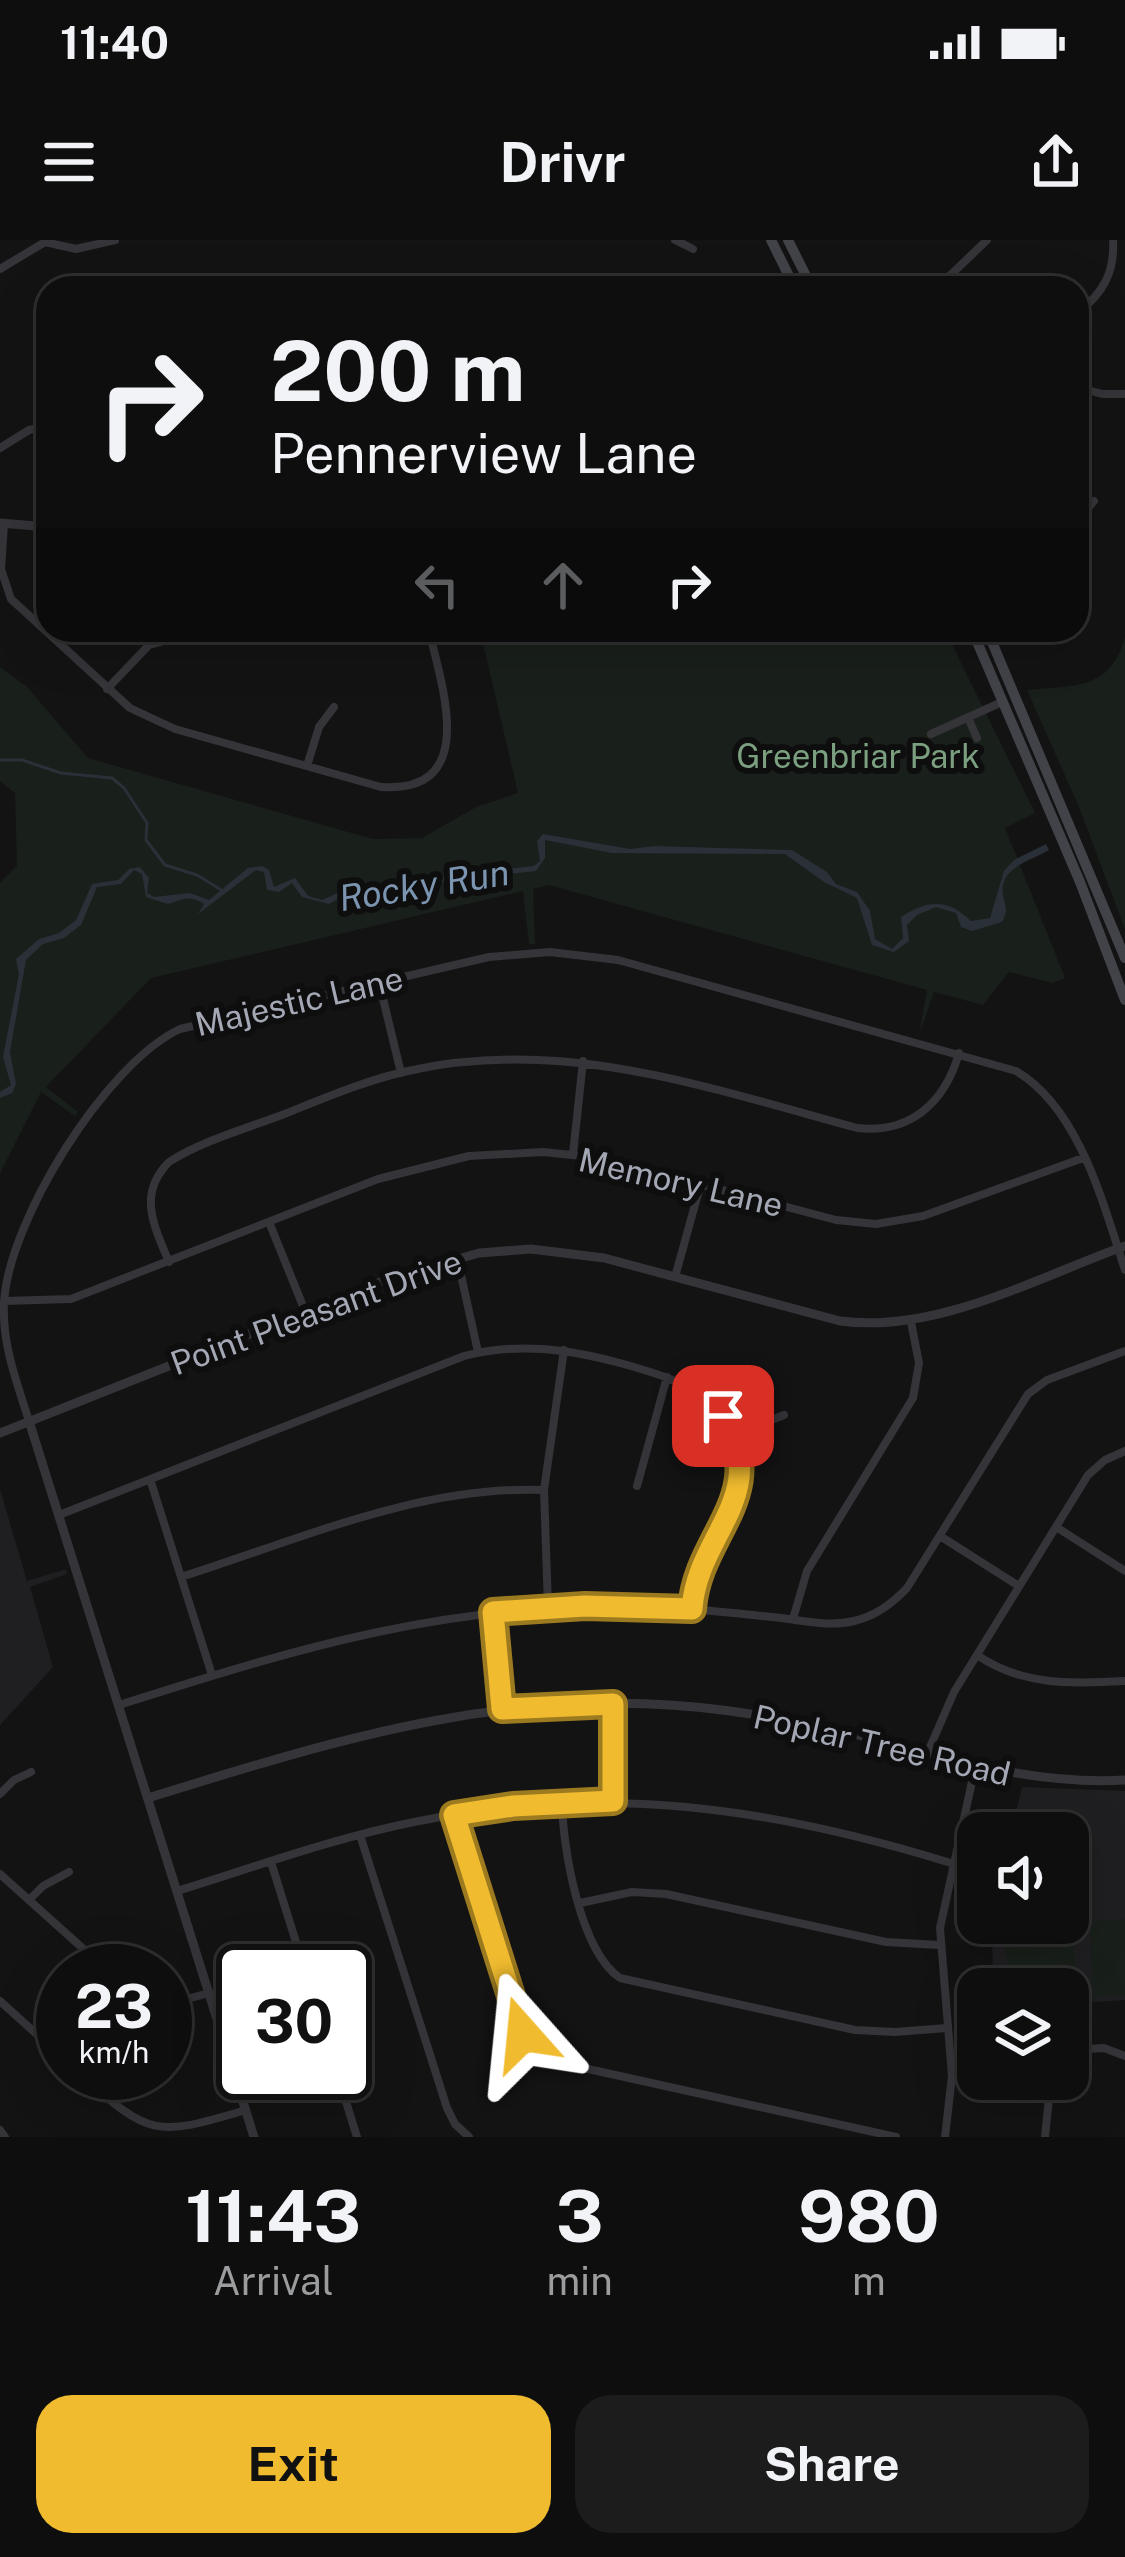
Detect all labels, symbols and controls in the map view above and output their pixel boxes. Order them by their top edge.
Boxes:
text: 11:40 [60,16,169,69]
icon: menu [36,129,102,195]
icon: share [1023,129,1089,195]
text: Drivr [500,131,625,194]
text: 200 m [270,321,526,420]
icon: right [72,324,228,480]
text: Pennerview Lane [270,422,697,485]
icon: left [404,552,470,618]
icon: ahead [530,552,596,618]
icon: right [656,552,722,618]
park label: Greenbriar Park [736,737,980,775]
water label: Rocky Run [336,851,512,919]
street label: Majestic Lane [191,959,407,1043]
street label: Memory Lane [575,1140,787,1224]
street label: Point Pleasant Drive [165,1242,467,1382]
pin [672,1365,774,1467]
icon: arrive [690,1383,756,1449]
street label: Poplar Tree Road [750,1697,1014,1793]
map controls [957,1812,1089,2100]
button: sound [957,1812,1089,1944]
speed limit sign: 30 [216,1944,372,2100]
button: layers [957,1968,1089,2100]
text: 23 [75,1971,153,2042]
position arrow [460,1971,586,2097]
text: km/h [79,2034,149,2070]
text: 11:43 [185,2174,361,2258]
text: 3 [556,2174,604,2258]
text: 980 [798,2174,940,2258]
text: Arrival [213,2258,333,2304]
text: min [547,2258,613,2304]
text: m [852,2258,886,2304]
button: Exit [36,2395,551,2533]
button: Share [575,2395,1089,2533]

